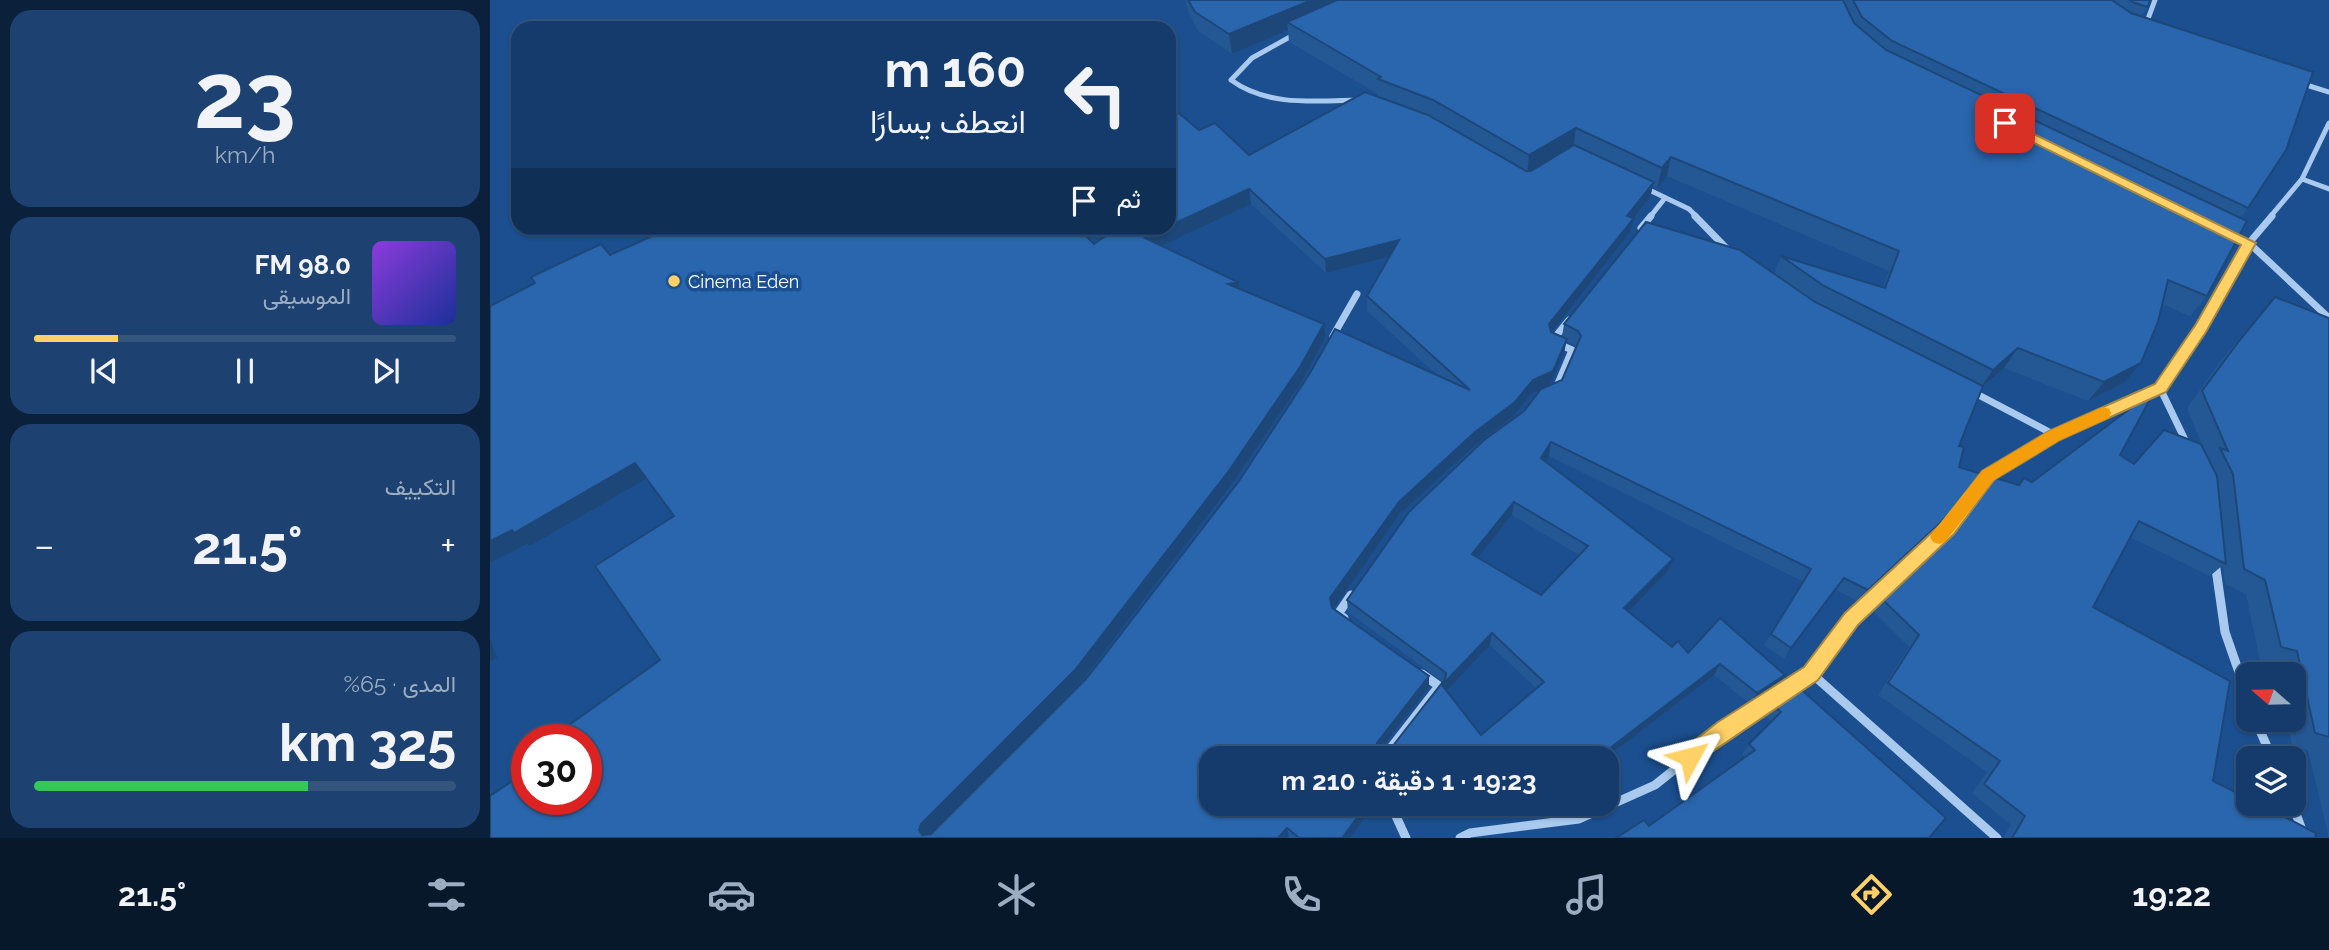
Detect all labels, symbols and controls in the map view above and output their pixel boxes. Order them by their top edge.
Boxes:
text: 160 m [885,41,1026,98]
text: 23 [194,42,296,149]
icon: left [1050,49,1141,140]
pin [1975,93,2035,153]
text: انعطف يسارًا [870,103,1026,140]
icon: arrive [1986,104,2024,142]
text: km/h [215,141,275,168]
icon: arrive [1065,182,1103,220]
text: ثم [1117,184,1141,214]
text: 98.0 FM [254,250,351,280]
place label: Cinema Eden [688,271,799,292]
marker: Cinema Eden [666,273,682,289]
text: الموسيقى [263,282,351,309]
icon: previous [85,352,123,390]
icon: pause [226,352,264,390]
icon: next [367,352,405,390]
text: التكييف [385,473,456,500]
text: 21.5° [192,515,303,576]
text: − [34,523,54,568]
text: + [440,523,456,568]
north arrow [2236,662,2306,732]
map controls [2236,662,2306,816]
text: المدى · 65% [343,670,456,697]
text: 325 km [279,712,456,773]
position arrow [1653,720,1727,794]
speed limit sign: 30 [511,724,602,815]
button: layers [2236,746,2306,816]
text: 19:23 · 1 دقيقة · 210 m [1282,766,1536,796]
icon: filters [422,870,471,919]
icon: car [707,870,756,919]
icon: climate [992,870,1041,919]
icon: phone [1277,870,1326,919]
icon: music [1562,870,1611,919]
icon: directions [1847,870,1896,919]
text: 21.5° [118,876,186,913]
text: 19:22 [2132,876,2211,913]

